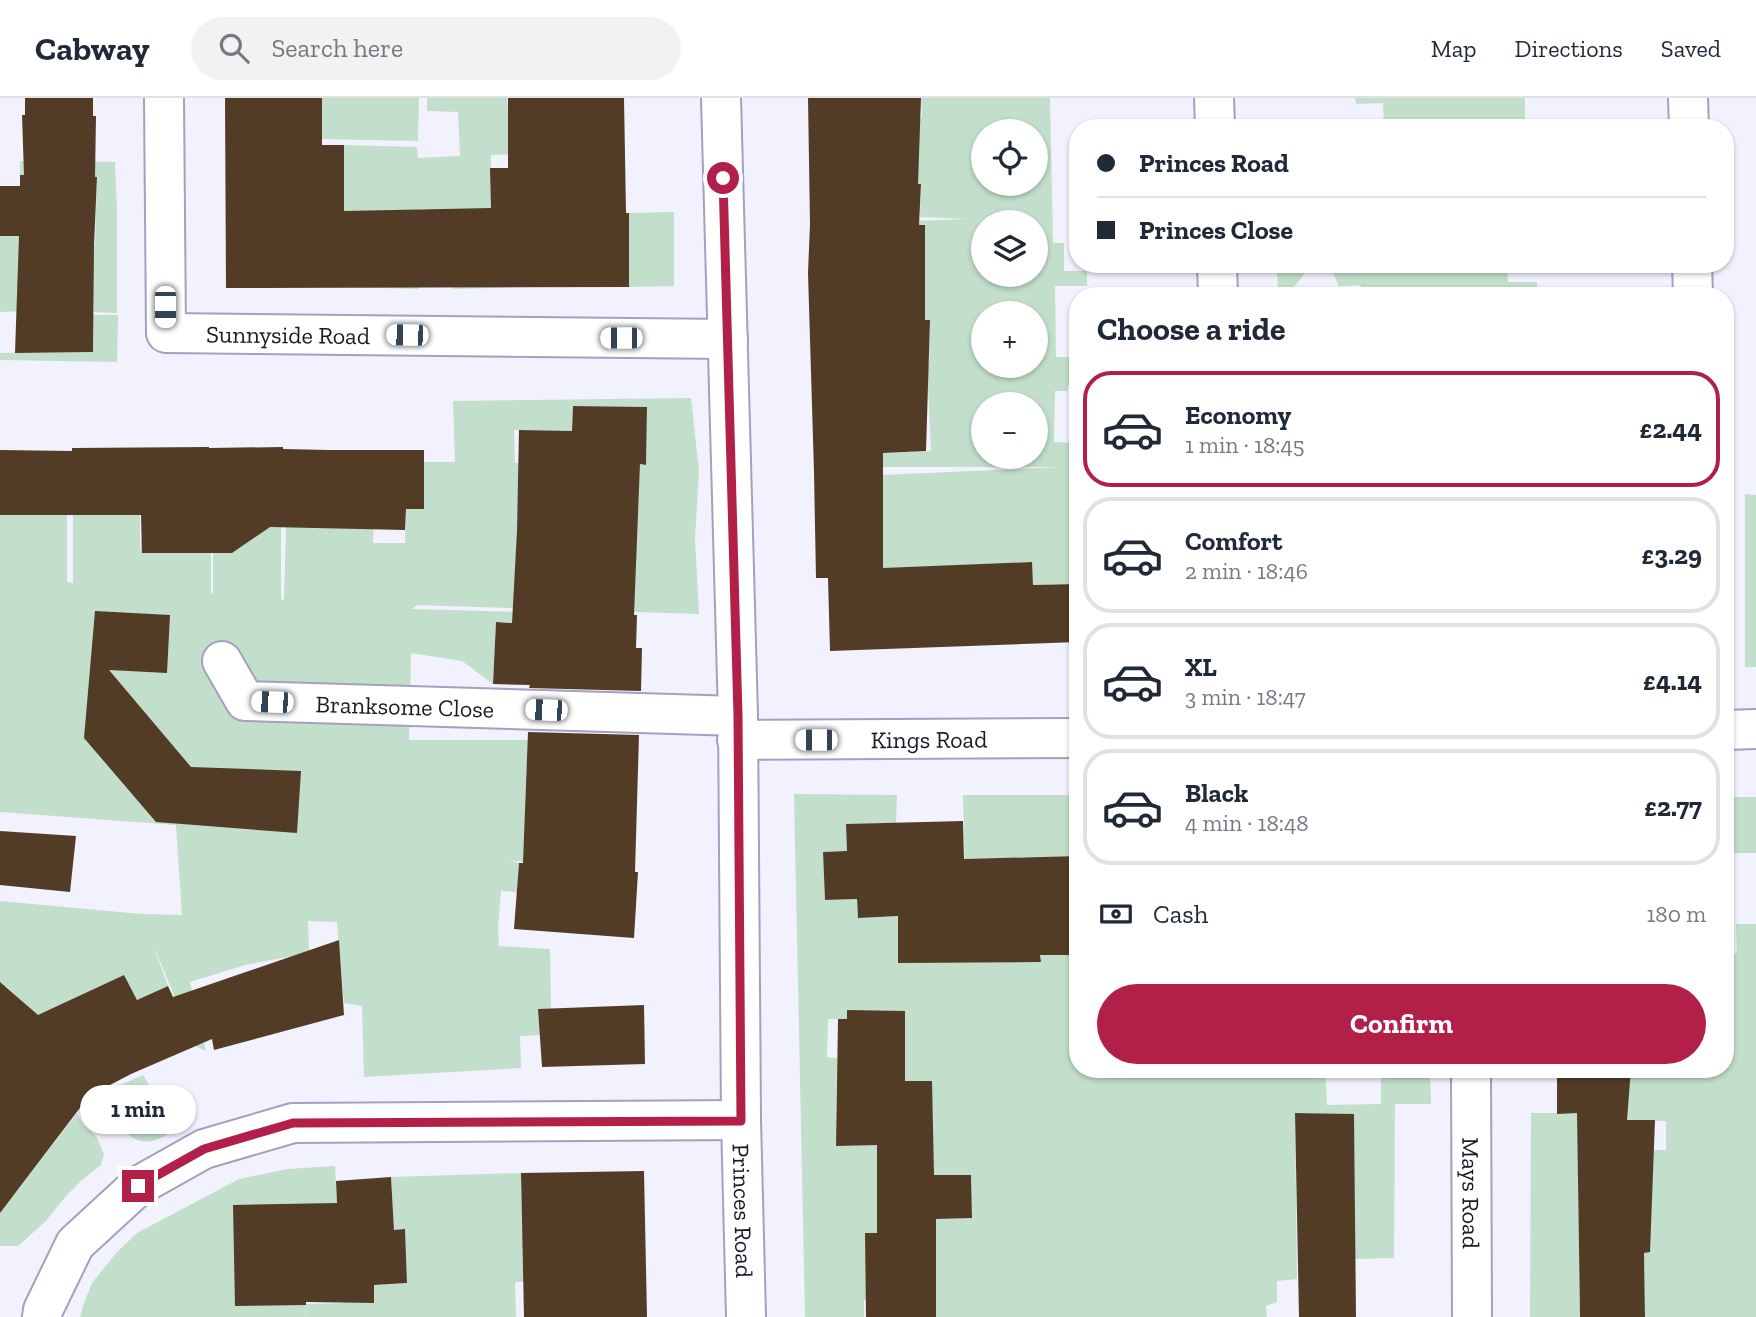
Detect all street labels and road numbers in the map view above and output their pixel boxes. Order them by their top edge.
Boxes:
street label: Sunnyside Road [206,319,370,350]
street label: Branksome Close [315,689,495,723]
street label: Kings Road [871,724,987,754]
street label: Mays Road [1457,1137,1486,1249]
street label: Princes Road [727,1143,760,1278]

